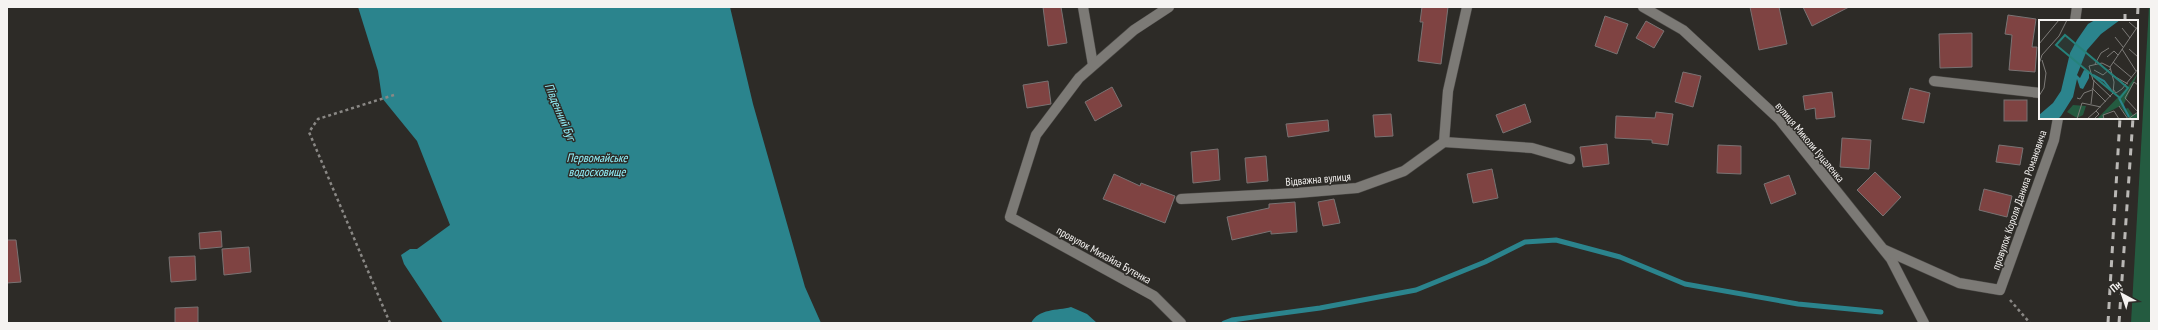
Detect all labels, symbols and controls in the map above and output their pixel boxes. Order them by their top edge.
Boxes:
inset map [2039,20,2138,119]
water label: Південний Буг [542,81,580,145]
street label: вулиця Миколи Гуцаленка [1772,99,1848,185]
street label: провулок Короля Данила Романовича [1988,128,2050,272]
water label: Первомайське водосховище [566,150,629,179]
street label: Відважна вулиця [1285,169,1351,189]
street label: провулок Михайла Бутенка [1054,223,1154,287]
north arrow [2102,274,2142,314]
text: Пн [2107,277,2124,295]

